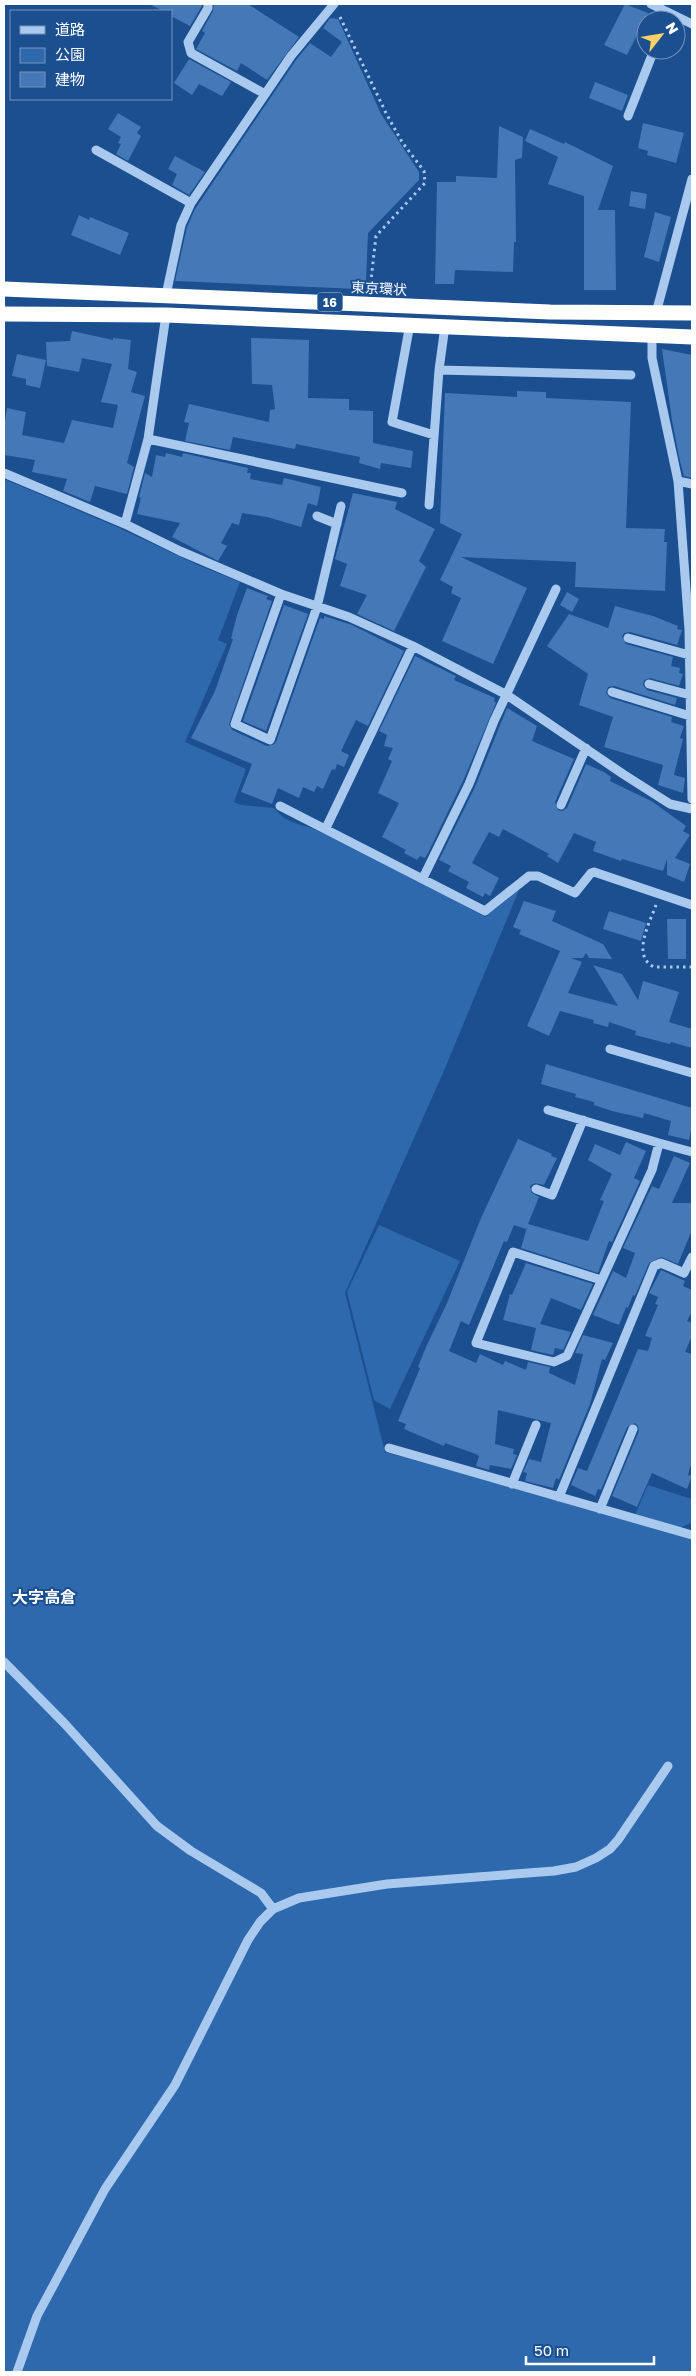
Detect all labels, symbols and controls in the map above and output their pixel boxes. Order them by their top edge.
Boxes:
legend [10,10,172,100]
north arrow [636,10,686,60]
text: N [663,19,683,37]
text: 道路 [55,20,85,38]
text: 公園 [55,45,85,63]
text: 建物 [55,70,85,88]
street label: 東京環状 [351,278,407,298]
road number: 16 [318,292,342,312]
district label: 大字高倉 [12,1587,76,1607]
scale bar [526,2334,654,2366]
text: 50 m [534,2341,569,2359]

